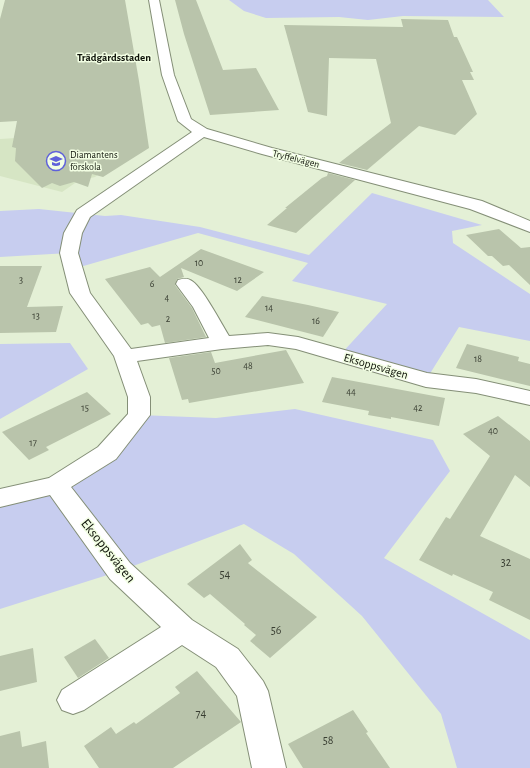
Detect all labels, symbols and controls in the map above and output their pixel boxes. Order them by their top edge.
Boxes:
district label: Trädgårdsstaden [77,52,151,63]
street label: Tryffelvägen [271,148,321,170]
school or university icon: Diamantens förskola [45,150,67,172]
place label: Diamantens förskola [70,150,118,172]
house number: 10 [195,258,203,268]
house number: 3 [19,275,23,285]
house number: 12 [234,275,242,285]
house number: 6 [150,279,155,289]
house number: 4 [165,293,170,303]
house number: 14 [265,303,273,313]
house number: 13 [32,311,40,321]
house number: 2 [166,314,171,324]
house number: 16 [312,316,320,326]
street label: Eksoppsvägen [343,351,409,381]
house number: 18 [474,354,482,364]
house number: 48 [243,361,253,371]
house number: 50 [211,366,221,376]
house number: 44 [346,387,356,397]
house number: 15 [81,403,89,413]
house number: 42 [413,403,423,413]
house number: 40 [488,426,498,436]
house number: 17 [29,438,37,448]
street label: Eksoppsvägen [78,517,138,585]
house number: 32 [501,556,512,568]
house number: 54 [220,568,231,580]
house number: 56 [271,624,282,636]
house number: 74 [196,707,207,719]
house number: 58 [323,734,334,746]

